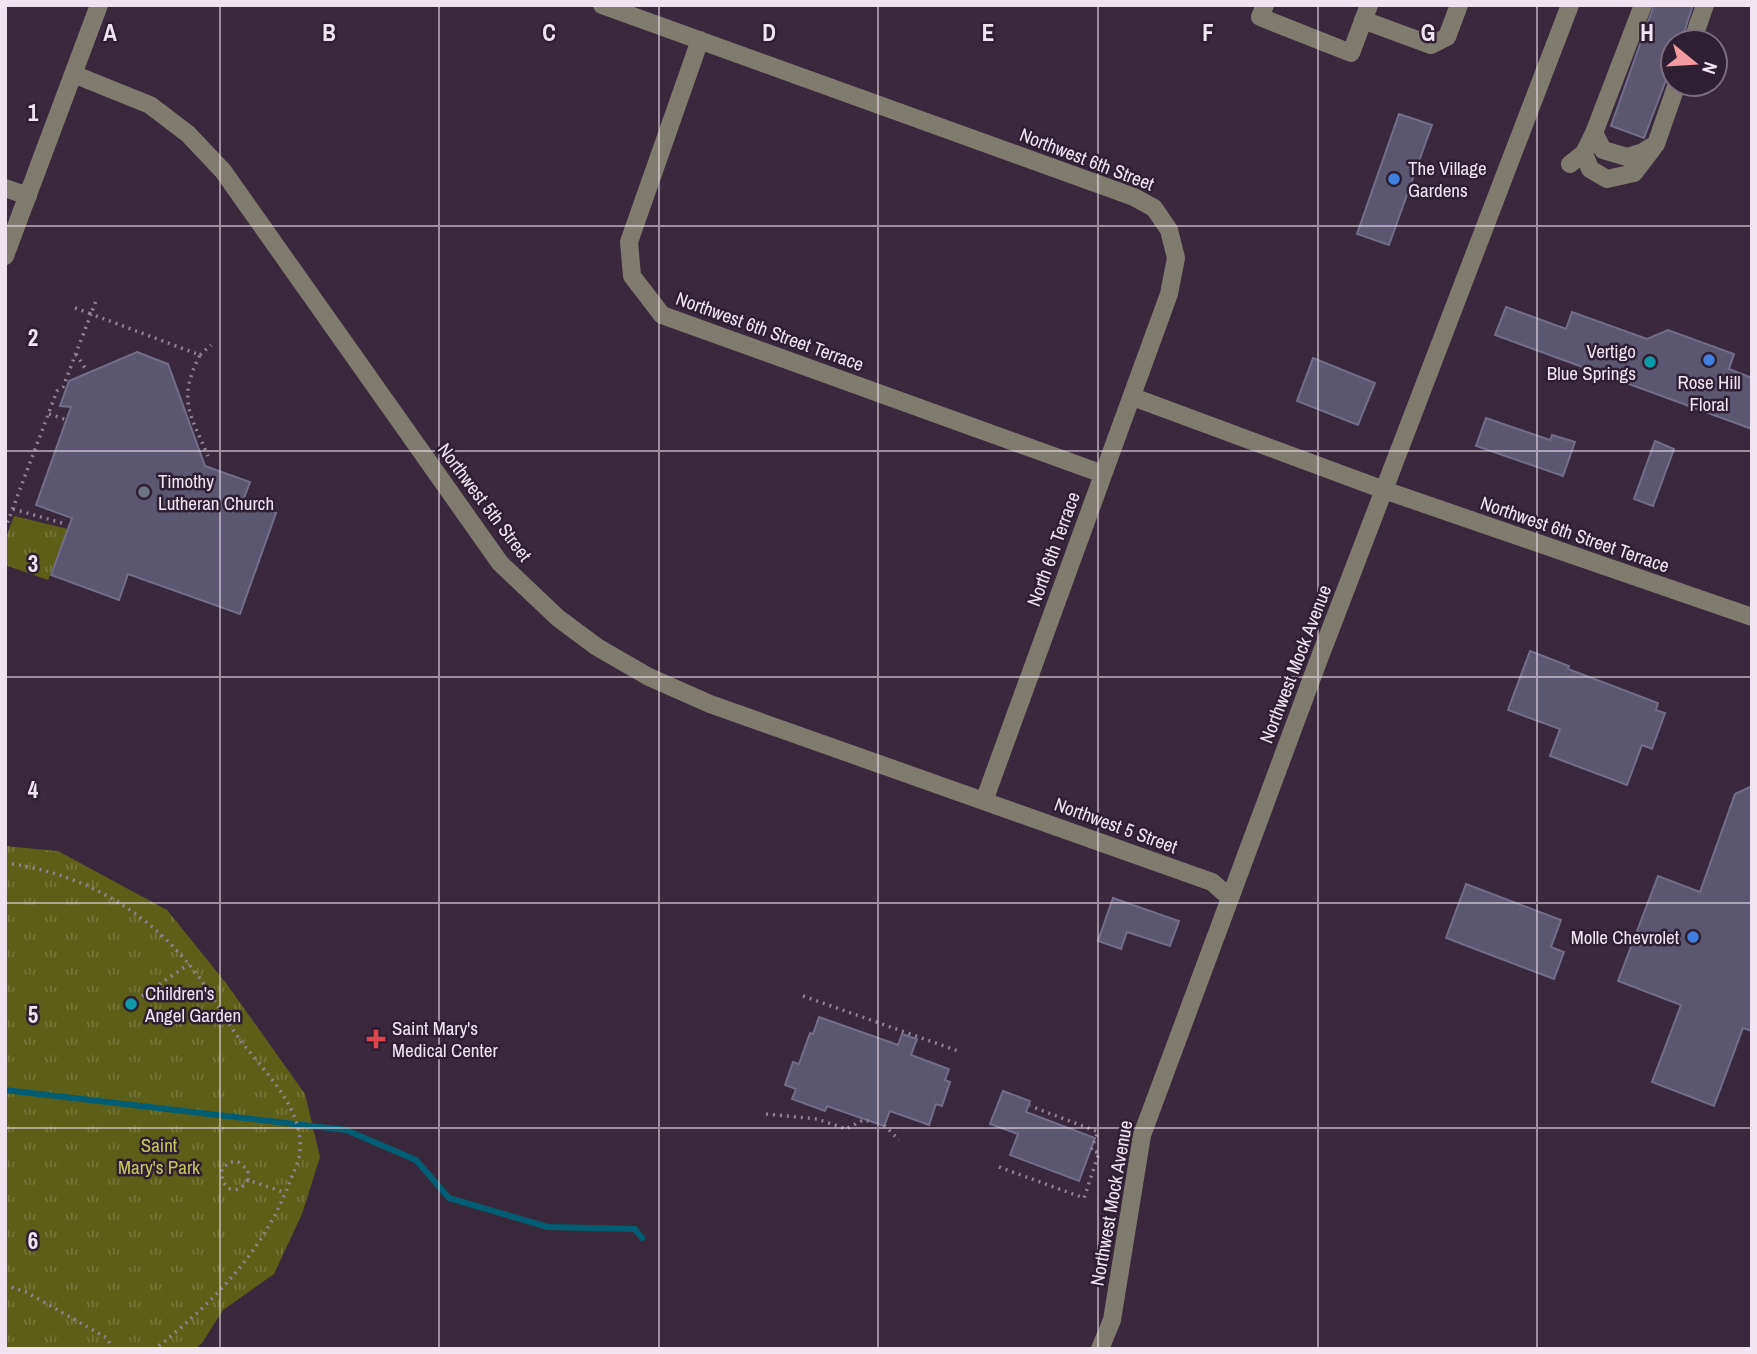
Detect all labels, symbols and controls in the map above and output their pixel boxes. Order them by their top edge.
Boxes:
text: A [103,17,117,48]
text: B [322,17,336,48]
text: C [542,17,556,48]
text: D [762,17,776,48]
text: E [982,17,994,48]
text: F [1202,17,1214,48]
text: G [1421,17,1435,48]
text: H [1640,17,1654,48]
north arrow [1659,28,1729,98]
text: N [1696,59,1724,78]
text: 1 [28,97,39,128]
street label: Northwest 6th Street [1016,121,1159,197]
place label: The Village Gardens [1408,155,1487,203]
marker: The Village Gardens [1386,171,1402,187]
street label: Northwest 6th Street Terrace [673,285,867,377]
text: 2 [28,322,38,353]
place label: Vertigo Blue Springs [1547,338,1636,386]
marker: Rose Hill Floral [1701,352,1717,368]
marker: Vertigo Blue Springs [1642,354,1658,370]
place label: Rose Hill Floral [1677,369,1741,417]
street label: Northwest 5th Street [432,437,539,567]
place label: Timothy Lutheran Church [158,468,274,516]
marker: Timothy Lutheran Church [136,484,152,500]
street label: North 6th Terrace [1020,488,1086,610]
street label: Northwest 6th Street Terrace [1477,489,1673,579]
text: 3 [28,548,38,579]
street label: Northwest Mock Avenue [1253,581,1337,747]
text: 4 [28,774,39,805]
street label: Northwest 5 Street [1051,791,1182,860]
place label: Molle Chevrolet [1571,924,1680,950]
marker: Molle Chevrolet [1685,929,1701,945]
place label: Children's Angel Garden [144,980,241,1028]
marker: Children's Angel Garden [123,996,139,1012]
text: 5 [28,999,38,1030]
place label: Saint Mary's Medical Center [392,1015,498,1063]
marker: Saint Mary's Medical Center [366,1029,386,1049]
street label: Northwest Mock Avenue [1084,1118,1138,1288]
park label: Saint Mary's Park [118,1132,200,1180]
text: 6 [28,1225,38,1256]

